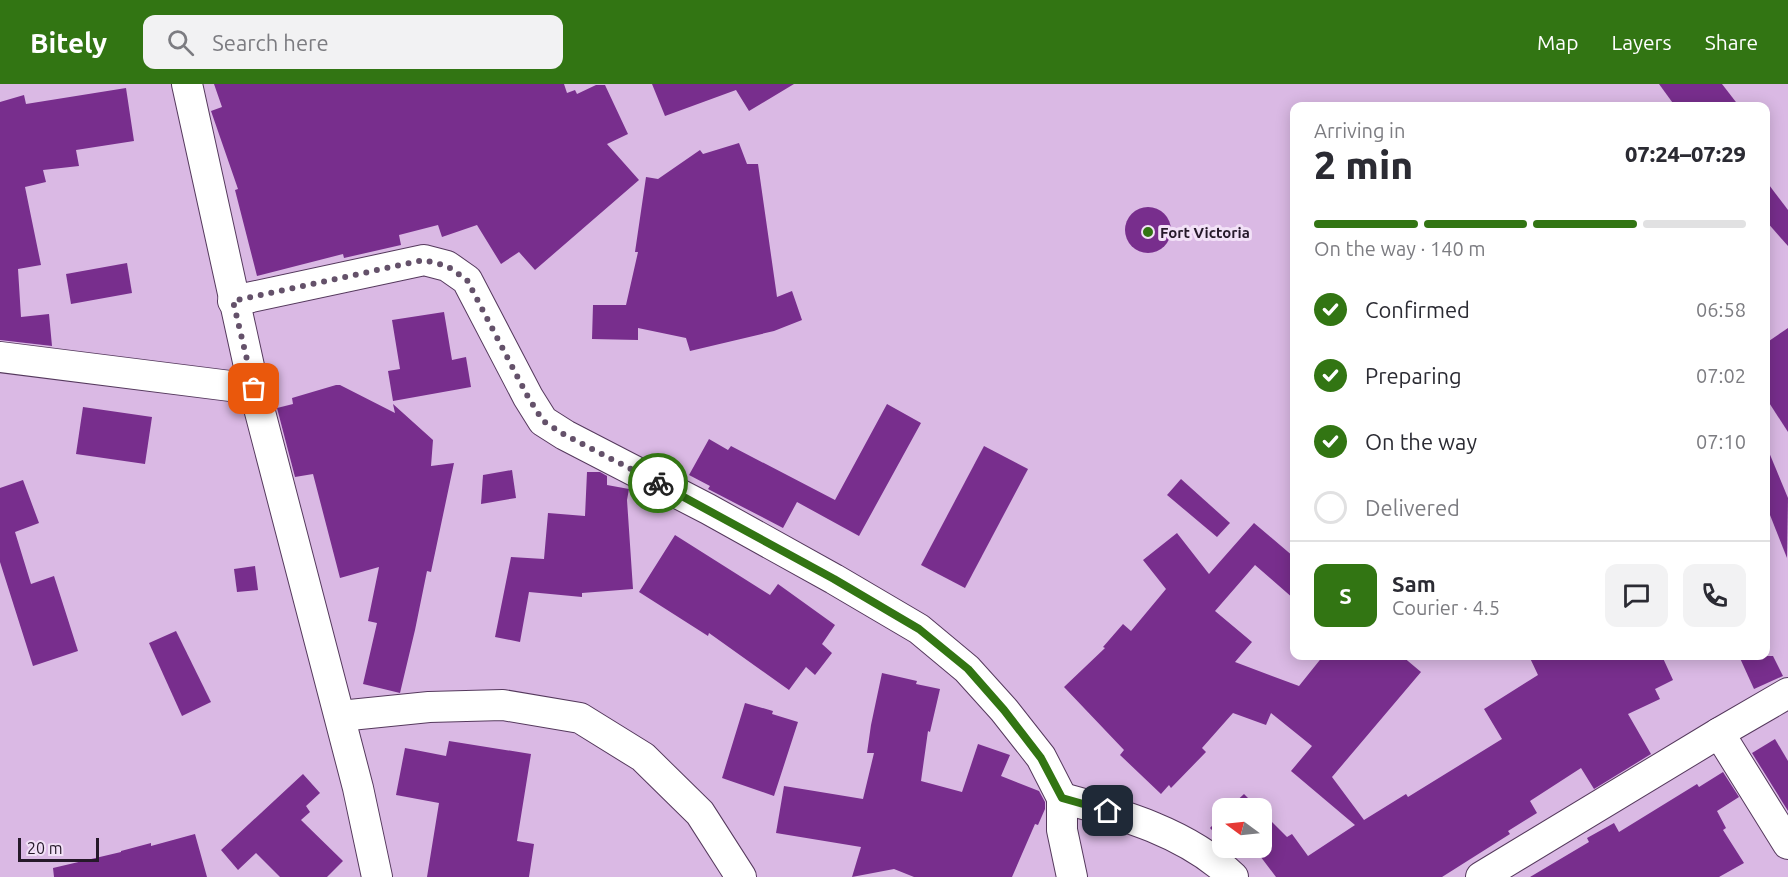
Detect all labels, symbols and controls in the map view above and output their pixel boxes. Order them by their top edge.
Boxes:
search box [143,15,563,69]
icon: search [164,26,197,59]
text: Bitely [30,27,107,58]
text: Search here [212,30,329,55]
text: Map [1537,30,1578,54]
text: Layers [1611,30,1672,54]
text: Share [1705,30,1758,54]
text: Arriving in [1314,119,1405,142]
text: 07:24–07:29 [1625,141,1746,166]
text: 2 min [1314,143,1413,186]
place label: Fort Victoria [1160,224,1250,241]
marker: Fort Victoria [1141,225,1155,239]
text: On the way · 140 m [1314,237,1486,260]
icon: check [1314,293,1347,326]
text: Confirmed [1365,297,1470,322]
text: 06:58 [1696,298,1746,321]
icon: check [1314,359,1347,392]
pin [228,363,279,414]
text: Preparing [1365,363,1462,388]
text: 07:02 [1696,364,1746,387]
icon: bag [237,372,270,405]
icon: check [1314,425,1347,458]
text: On the way [1365,429,1477,454]
text: 07:10 [1696,430,1746,453]
courier [628,453,688,513]
icon: bike [642,467,675,500]
text: Delivered [1365,495,1460,520]
button: chat [1605,564,1668,627]
button: phone [1683,564,1746,627]
text: Sam [1392,571,1436,596]
text: S [1339,583,1352,608]
text: Courier · 4.5 [1392,596,1500,619]
pin [1082,785,1133,836]
icon: home [1091,794,1124,827]
north arrow [1212,798,1272,858]
map controls [1212,798,1272,858]
scale bar [18,835,99,862]
text: 20 m [27,839,63,857]

